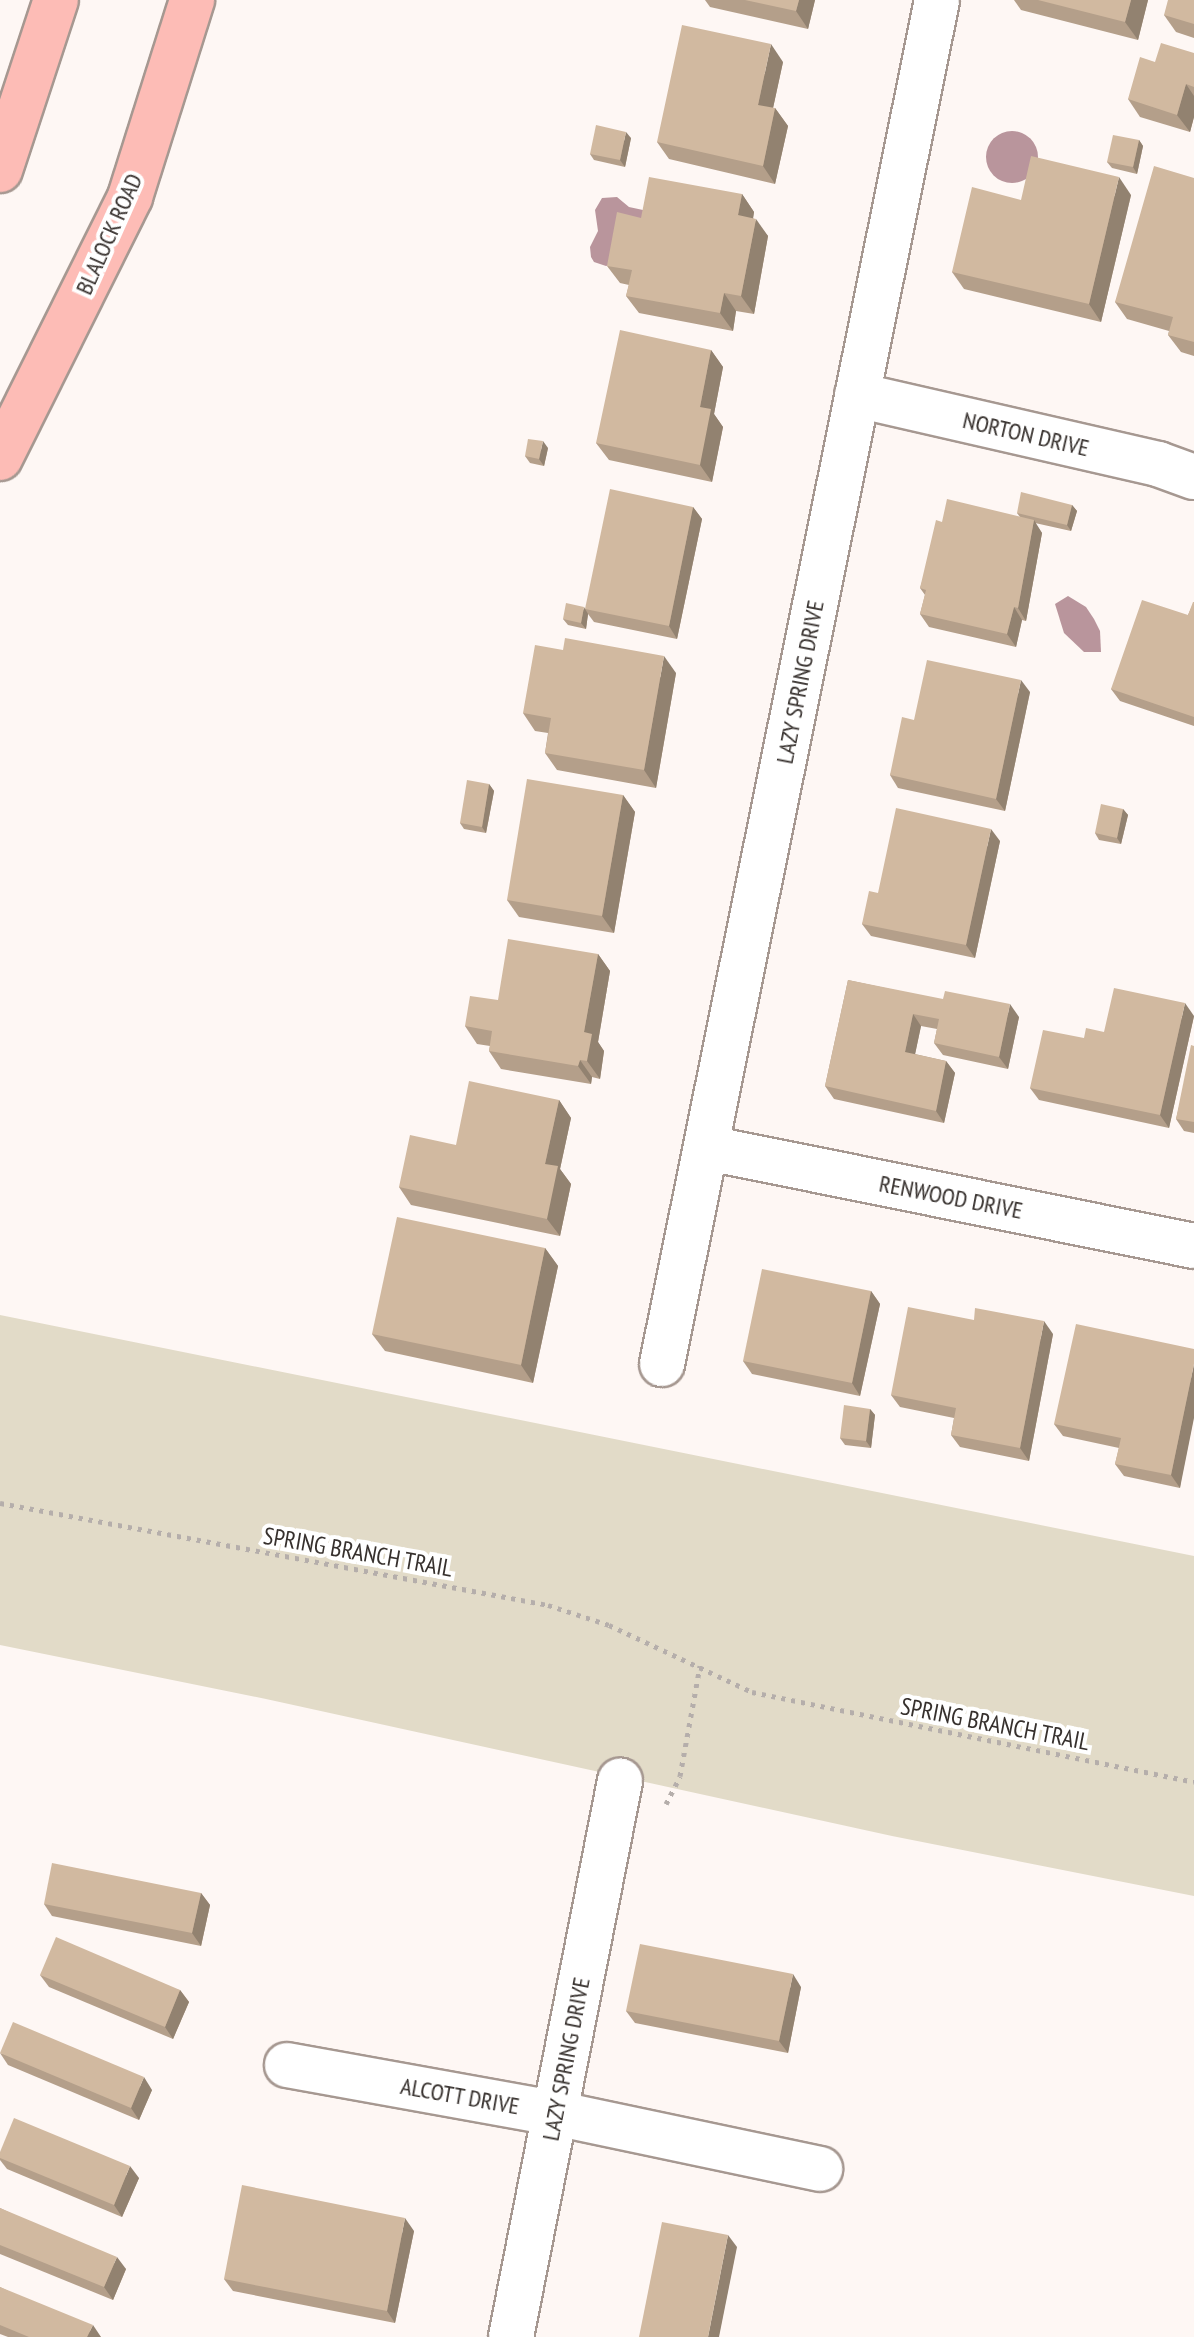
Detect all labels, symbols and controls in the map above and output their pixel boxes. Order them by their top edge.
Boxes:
street label: BLALOCK ROAD [69,169,149,299]
street label: NORTON DRIVE [960,406,1092,462]
street label: LAZY SPRING DRIVE [770,598,830,766]
street label: RENWOOD DRIVE [877,1169,1025,1225]
street label: SPRING BRANCH TRAIL [261,1521,455,1583]
street label: SPRING BRANCH TRAIL [898,1692,1092,1756]
street label: LAZY SPRING DRIVE [536,1975,596,2143]
street label: ALCOTT DRIVE [398,2071,522,2121]

